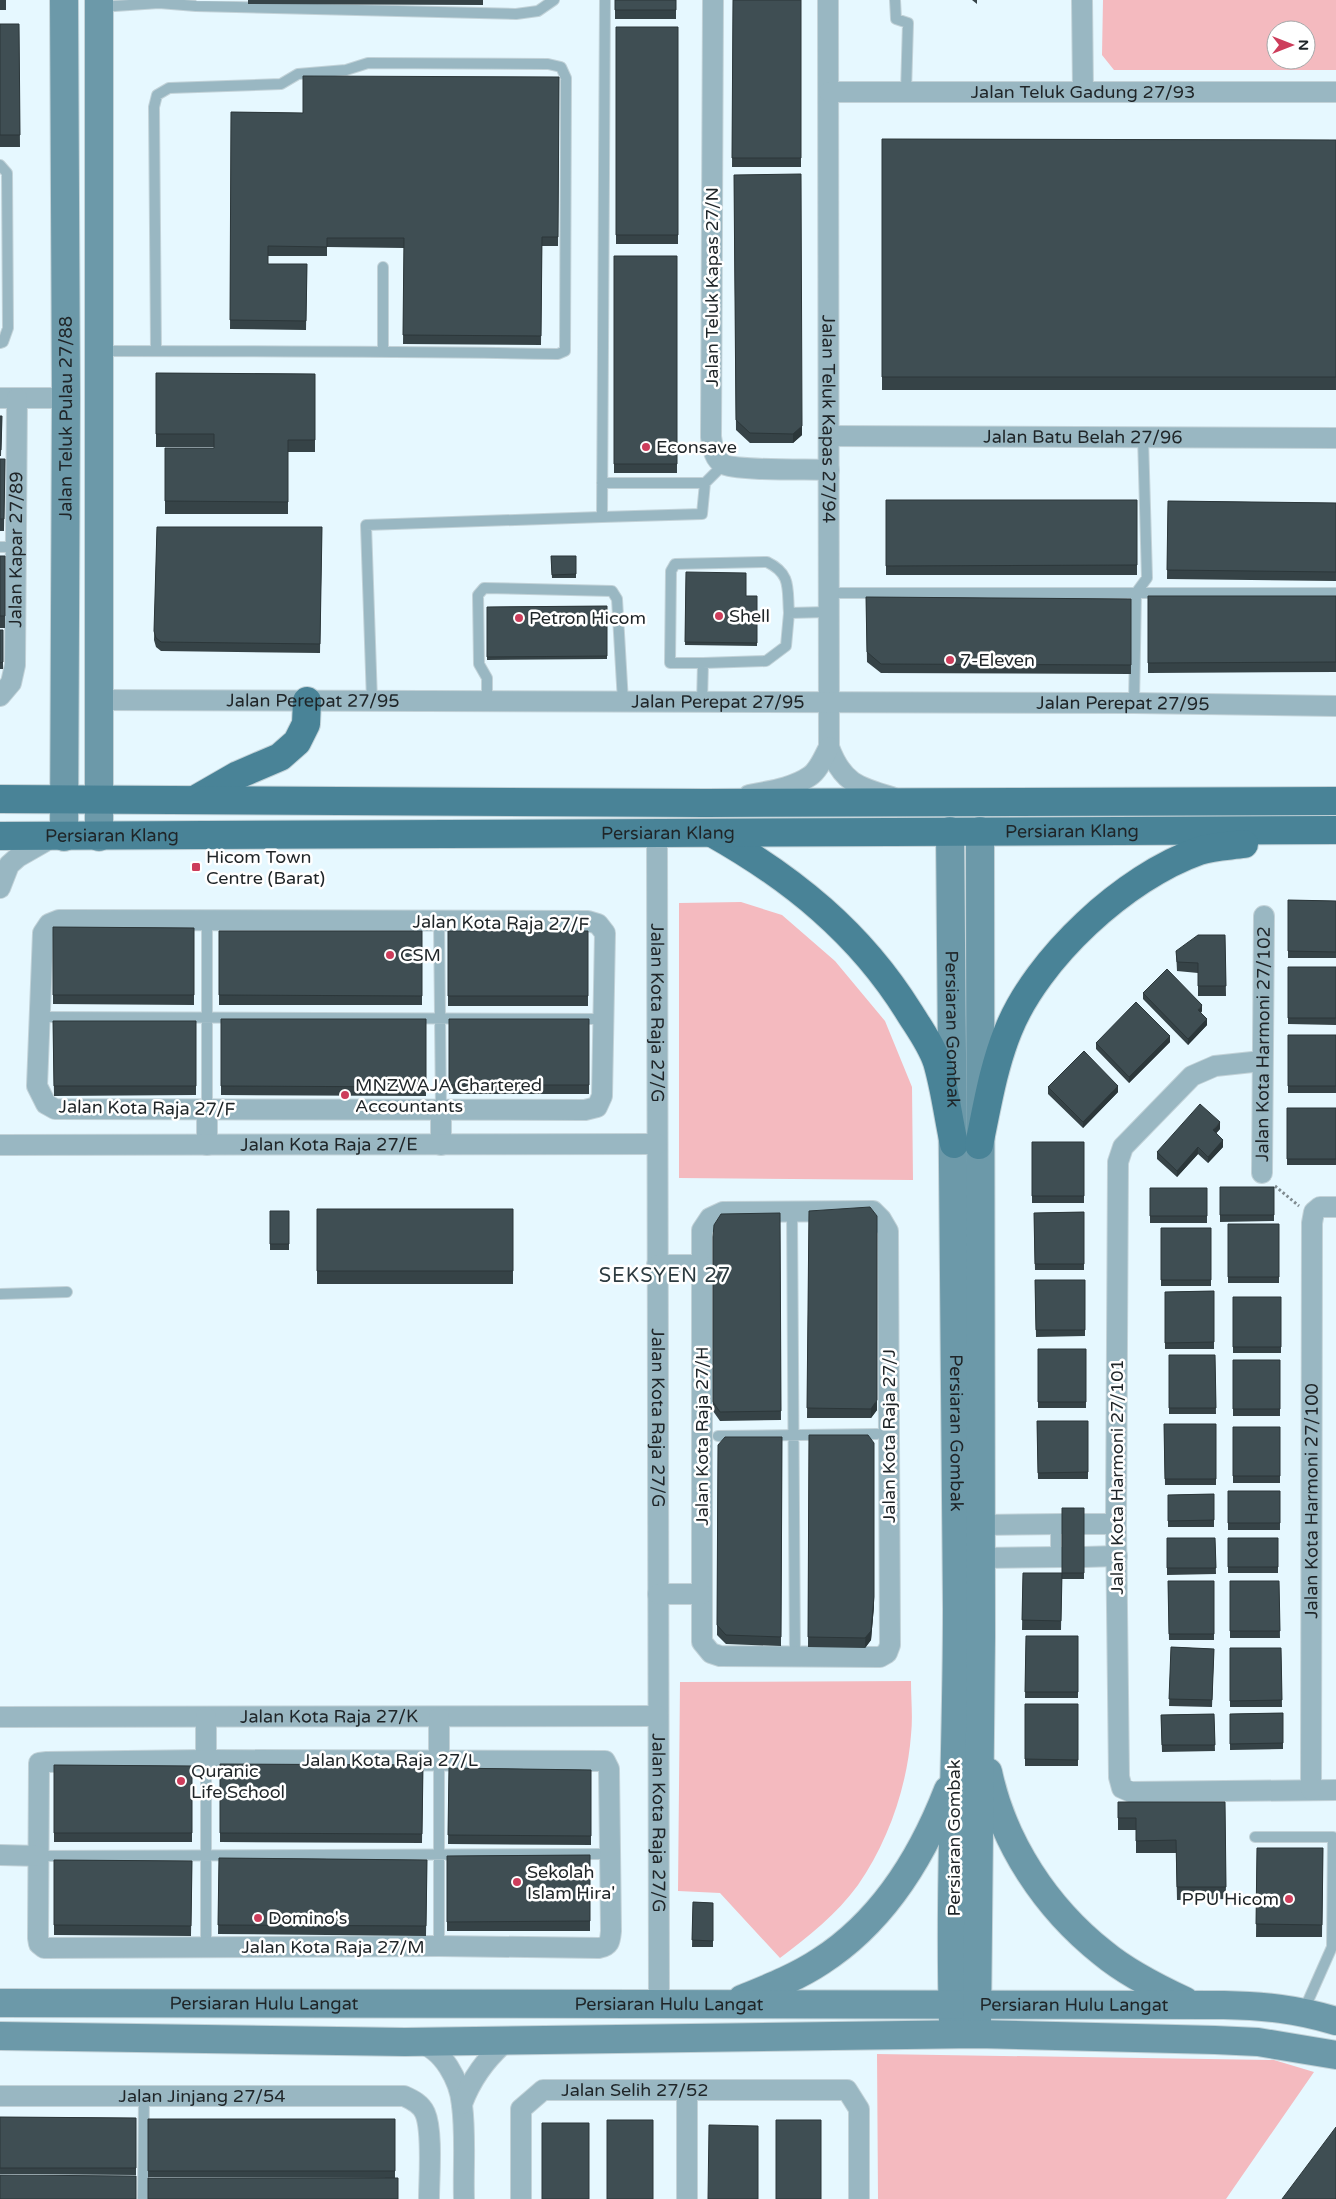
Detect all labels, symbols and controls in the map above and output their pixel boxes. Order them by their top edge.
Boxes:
north arrow [1266,20,1316,70]
text: N [1295,39,1312,51]
street label: Jalan Teluk Gadung 27/93 [971,81,1195,103]
street label: Jalan Teluk Kapas 27/N [701,187,723,387]
street label: Jalan Teluk Kapas 27/94 [817,315,840,523]
street label: Jalan Teluk Pulau 27/88 [54,316,77,520]
street label: Jalan Batu Belah 27/96 [983,426,1183,448]
place label: Econsave [656,436,737,458]
marker: Econsave [640,441,652,453]
street label: Jalan Kapar 27/89 [4,471,27,628]
place label: Shell [729,605,770,627]
place label: Petron Hicom [529,607,646,629]
marker: Shell [713,610,725,622]
marker: Petron Hicom [513,612,525,624]
place label: 7-Eleven [960,649,1035,671]
marker: 7-Eleven [944,654,956,666]
street label: Jalan Perepat 27/95 [226,689,400,712]
street label: Jalan Perepat 27/95 [631,691,805,713]
street label: Jalan Perepat 27/95 [1036,692,1210,715]
street label: Persiaran Klang [1005,820,1139,842]
street label: Persiaran Klang [601,822,735,844]
street label: Persiaran Klang [45,824,179,847]
place label: Hicom Town Centre (Barat) [206,846,325,889]
marker: Hicom Town Centre (Barat) [190,861,202,873]
street label: Jalan Kota Raja 27/F [413,910,590,936]
street label: Jalan Kota Raja 27/G [646,923,668,1103]
street label: Jalan Kota Harmoni 27/102 [1251,926,1275,1162]
place label: CSM [400,944,441,966]
marker: CSM [384,949,396,961]
street label: Persiaran Gombak [940,950,964,1108]
place label: MNZWAJA Chartered Accountants [355,1074,542,1117]
marker: MNZWAJA Chartered Accountants [339,1089,351,1101]
street label: Jalan Kota Raja 27/F [59,1095,236,1121]
street label: Jalan Kota Raja 27/E [240,1133,418,1156]
district label: SEKSYEN 27 [599,1264,731,1288]
street label: Jalan Kota Raja 27/G [647,1328,669,1508]
street label: Jalan Kota Raja 27/H [691,1346,713,1526]
street label: Jalan Kota Raja 27/J [878,1349,900,1523]
street label: Persiaran Gombak [945,1354,968,1512]
street label: Jalan Kota Harmoni 27/101 [1106,1359,1128,1595]
street label: Jalan Kota Harmoni 27/100 [1300,1383,1323,1619]
street label: Jalan Kota Raja 27/K [240,1705,418,1728]
street label: Jalan Kota Raja 27/G [648,1733,670,1913]
street label: Jalan Kota Raja 27/L [302,1749,479,1771]
street label: Persiaran Gombak [943,1759,965,1917]
place label: Quranic Life School [191,1760,285,1803]
marker: Quranic Life School [175,1775,187,1787]
place label: Sekolah Islam Hira' [527,1861,615,1904]
marker: Sekolah Islam Hira' [511,1876,523,1888]
place label: PPU Hicom [1182,1888,1279,1910]
marker: PPU Hicom [1283,1893,1295,1905]
place label: Domino's [268,1907,347,1929]
marker: Domino's [252,1912,264,1924]
street label: Jalan Kota Raja 27/M [241,1936,425,1958]
street label: Persiaran Hulu Langat [169,1992,359,2015]
street label: Persiaran Hulu Langat [574,1993,764,2015]
street label: Persiaran Hulu Langat [979,1994,1169,2016]
street label: Jalan Selih 27/52 [561,2079,709,2101]
street label: Jalan Jinjang 27/54 [118,2085,286,2107]

